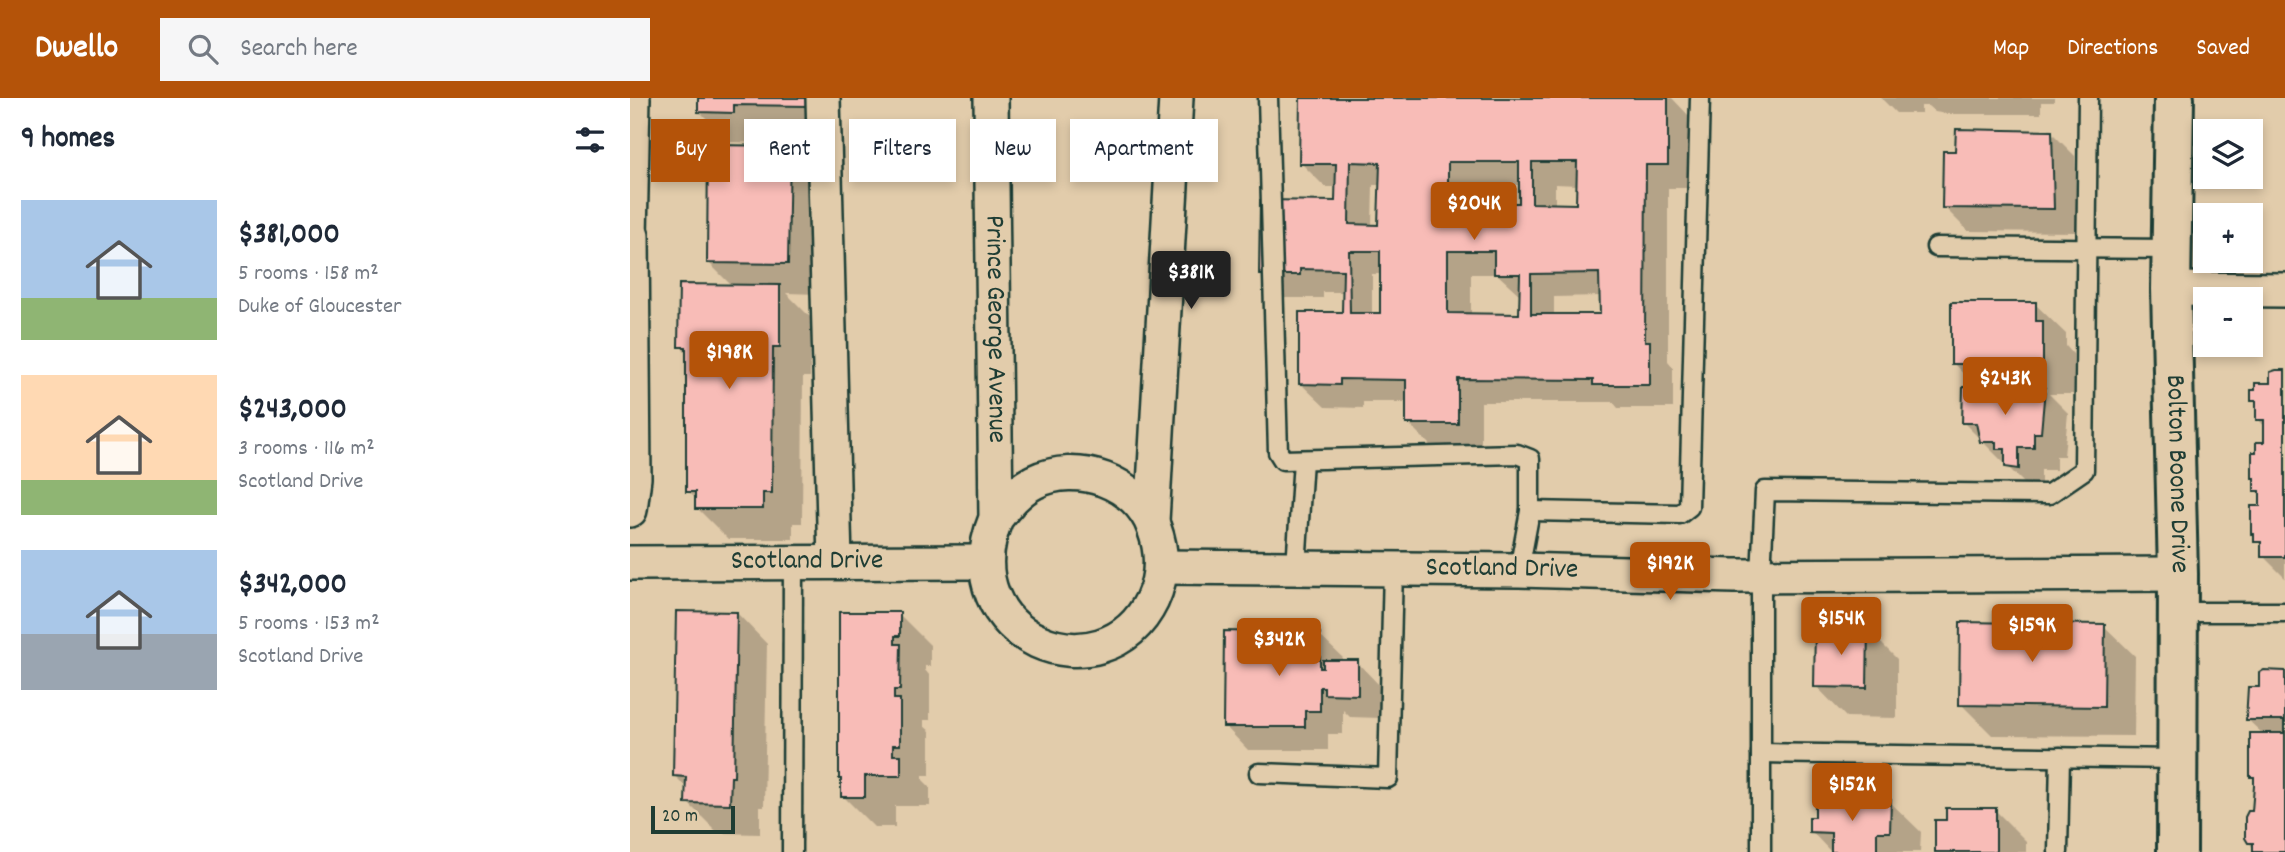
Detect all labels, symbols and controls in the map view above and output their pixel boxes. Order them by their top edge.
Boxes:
search box [160,18,650,81]
text: Dwello [35,26,118,73]
icon: search [184,30,222,68]
text: Search here [240,31,358,68]
text: Map [1993,32,2029,66]
text: Directions [2067,32,2158,66]
text: Saved [2196,32,2250,66]
text: 9 homes [21,119,115,162]
chip: Buy [651,119,730,182]
chip: Rent [744,119,835,182]
chip: Filters [849,119,956,182]
chip: New [970,119,1056,182]
chip: Apartment [1070,119,1218,182]
map controls [2193,119,2263,357]
button: layers [2193,119,2263,189]
icon: filters [571,121,609,159]
pin: $204K [1425,183,1523,242]
text: $204K [1447,188,1501,221]
button: + [2193,203,2263,273]
text: $381,000 [238,215,340,258]
street label: Prince George Avenue [972,215,1015,443]
icon: home [77,228,161,312]
pin: $381K [1142,252,1240,311]
text: $381K [1168,257,1214,290]
text: 5 rooms · 158 m² [238,258,379,291]
button: − [2193,287,2263,357]
text: Duke of Gloucester [238,291,402,324]
pin: $198K [680,331,778,391]
text: $198K [705,337,753,370]
pin: $243K [1956,358,2054,417]
text: $243K [1979,363,2031,396]
street label: Bolton Boone Drive [2153,374,2198,574]
text: $243,000 [238,390,347,433]
icon: home [77,403,161,487]
text: 3 rooms · 116 m² [238,433,375,466]
text: Scotland Drive [238,466,363,499]
street label: Scotland Drive [731,542,883,583]
pin: $192K [1621,542,1719,602]
text: $192K [1646,548,1694,581]
street label: Scotland Drive [1425,549,1579,592]
text: $342,000 [238,565,347,608]
icon: home [77,578,161,662]
pin: $154K [1792,598,1890,657]
text: $154K [1817,603,1865,636]
pin: $159K [1983,604,2081,664]
text: 5 rooms · 153 m² [238,608,380,641]
text: $159K [2008,610,2056,643]
pin: $342K [1230,618,1328,678]
text: $342K [1253,624,1305,657]
text: Scotland Drive [238,641,363,674]
pin: $152K [1803,764,1901,823]
text: $152K [1828,769,1876,802]
scale bar [651,803,735,835]
text: 20 m [662,804,698,831]

